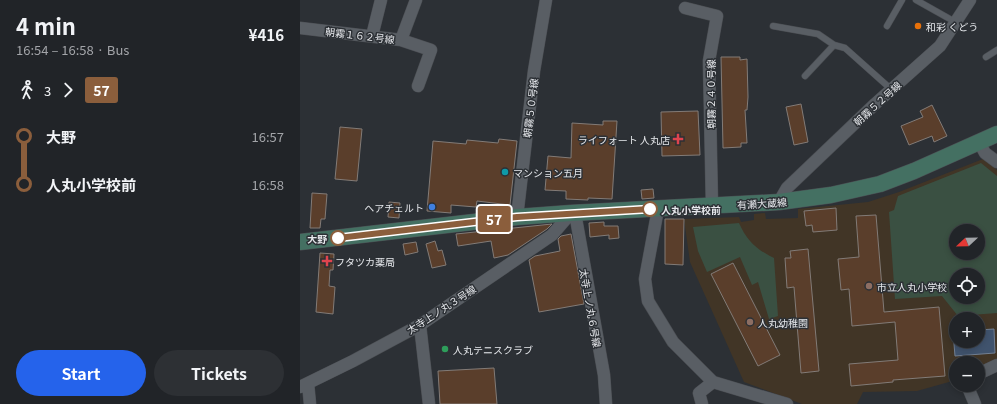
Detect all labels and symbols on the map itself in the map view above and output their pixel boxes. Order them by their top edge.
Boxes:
place label: 和彩 くどう [926,19,978,34]
marker: 和彩 くどう [913,21,923,31]
street label: 朝霧１６２号線 [324,23,396,47]
street label: 朝霧２４０号線 [703,59,718,129]
street label: 朝霧５０号線 [519,77,541,139]
street label: 朝霧５２号線 [850,77,904,129]
place label: ライフォート 人丸店 [578,132,670,147]
marker: ライフォート 人丸店 [673,134,683,144]
place label: マンション五月 [513,165,583,180]
marker: マンション五月 [500,167,510,177]
street label: 有瀬大蔵線 [737,194,787,212]
place label: ヘアチェルト [364,200,424,215]
marker: 人丸小学校前 [642,201,658,217]
marker: ヘアチェルト [427,202,437,212]
place label: 人丸小学校前 [661,202,721,217]
line badge: 57 [476,206,512,232]
north arrow [949,224,985,260]
marker: 大野 [330,230,346,246]
place label: 大野 [307,231,328,246]
place label: フタツカ薬局 [335,254,395,269]
marker: フタツカ薬局 [322,256,332,266]
street label: 太寺上ノ丸６号線 [577,267,605,349]
place label: 市立人丸小学校 [877,279,947,294]
street label: 太寺上ノ丸３号線 [403,281,479,337]
marker: 市立人丸小学校 [864,281,874,291]
place label: 人丸幼稚園 [758,315,808,330]
marker: 人丸幼稚園 [745,317,755,327]
place label: 人丸テニスクラブ [453,342,533,357]
marker: 人丸テニスクラブ [440,344,450,354]

